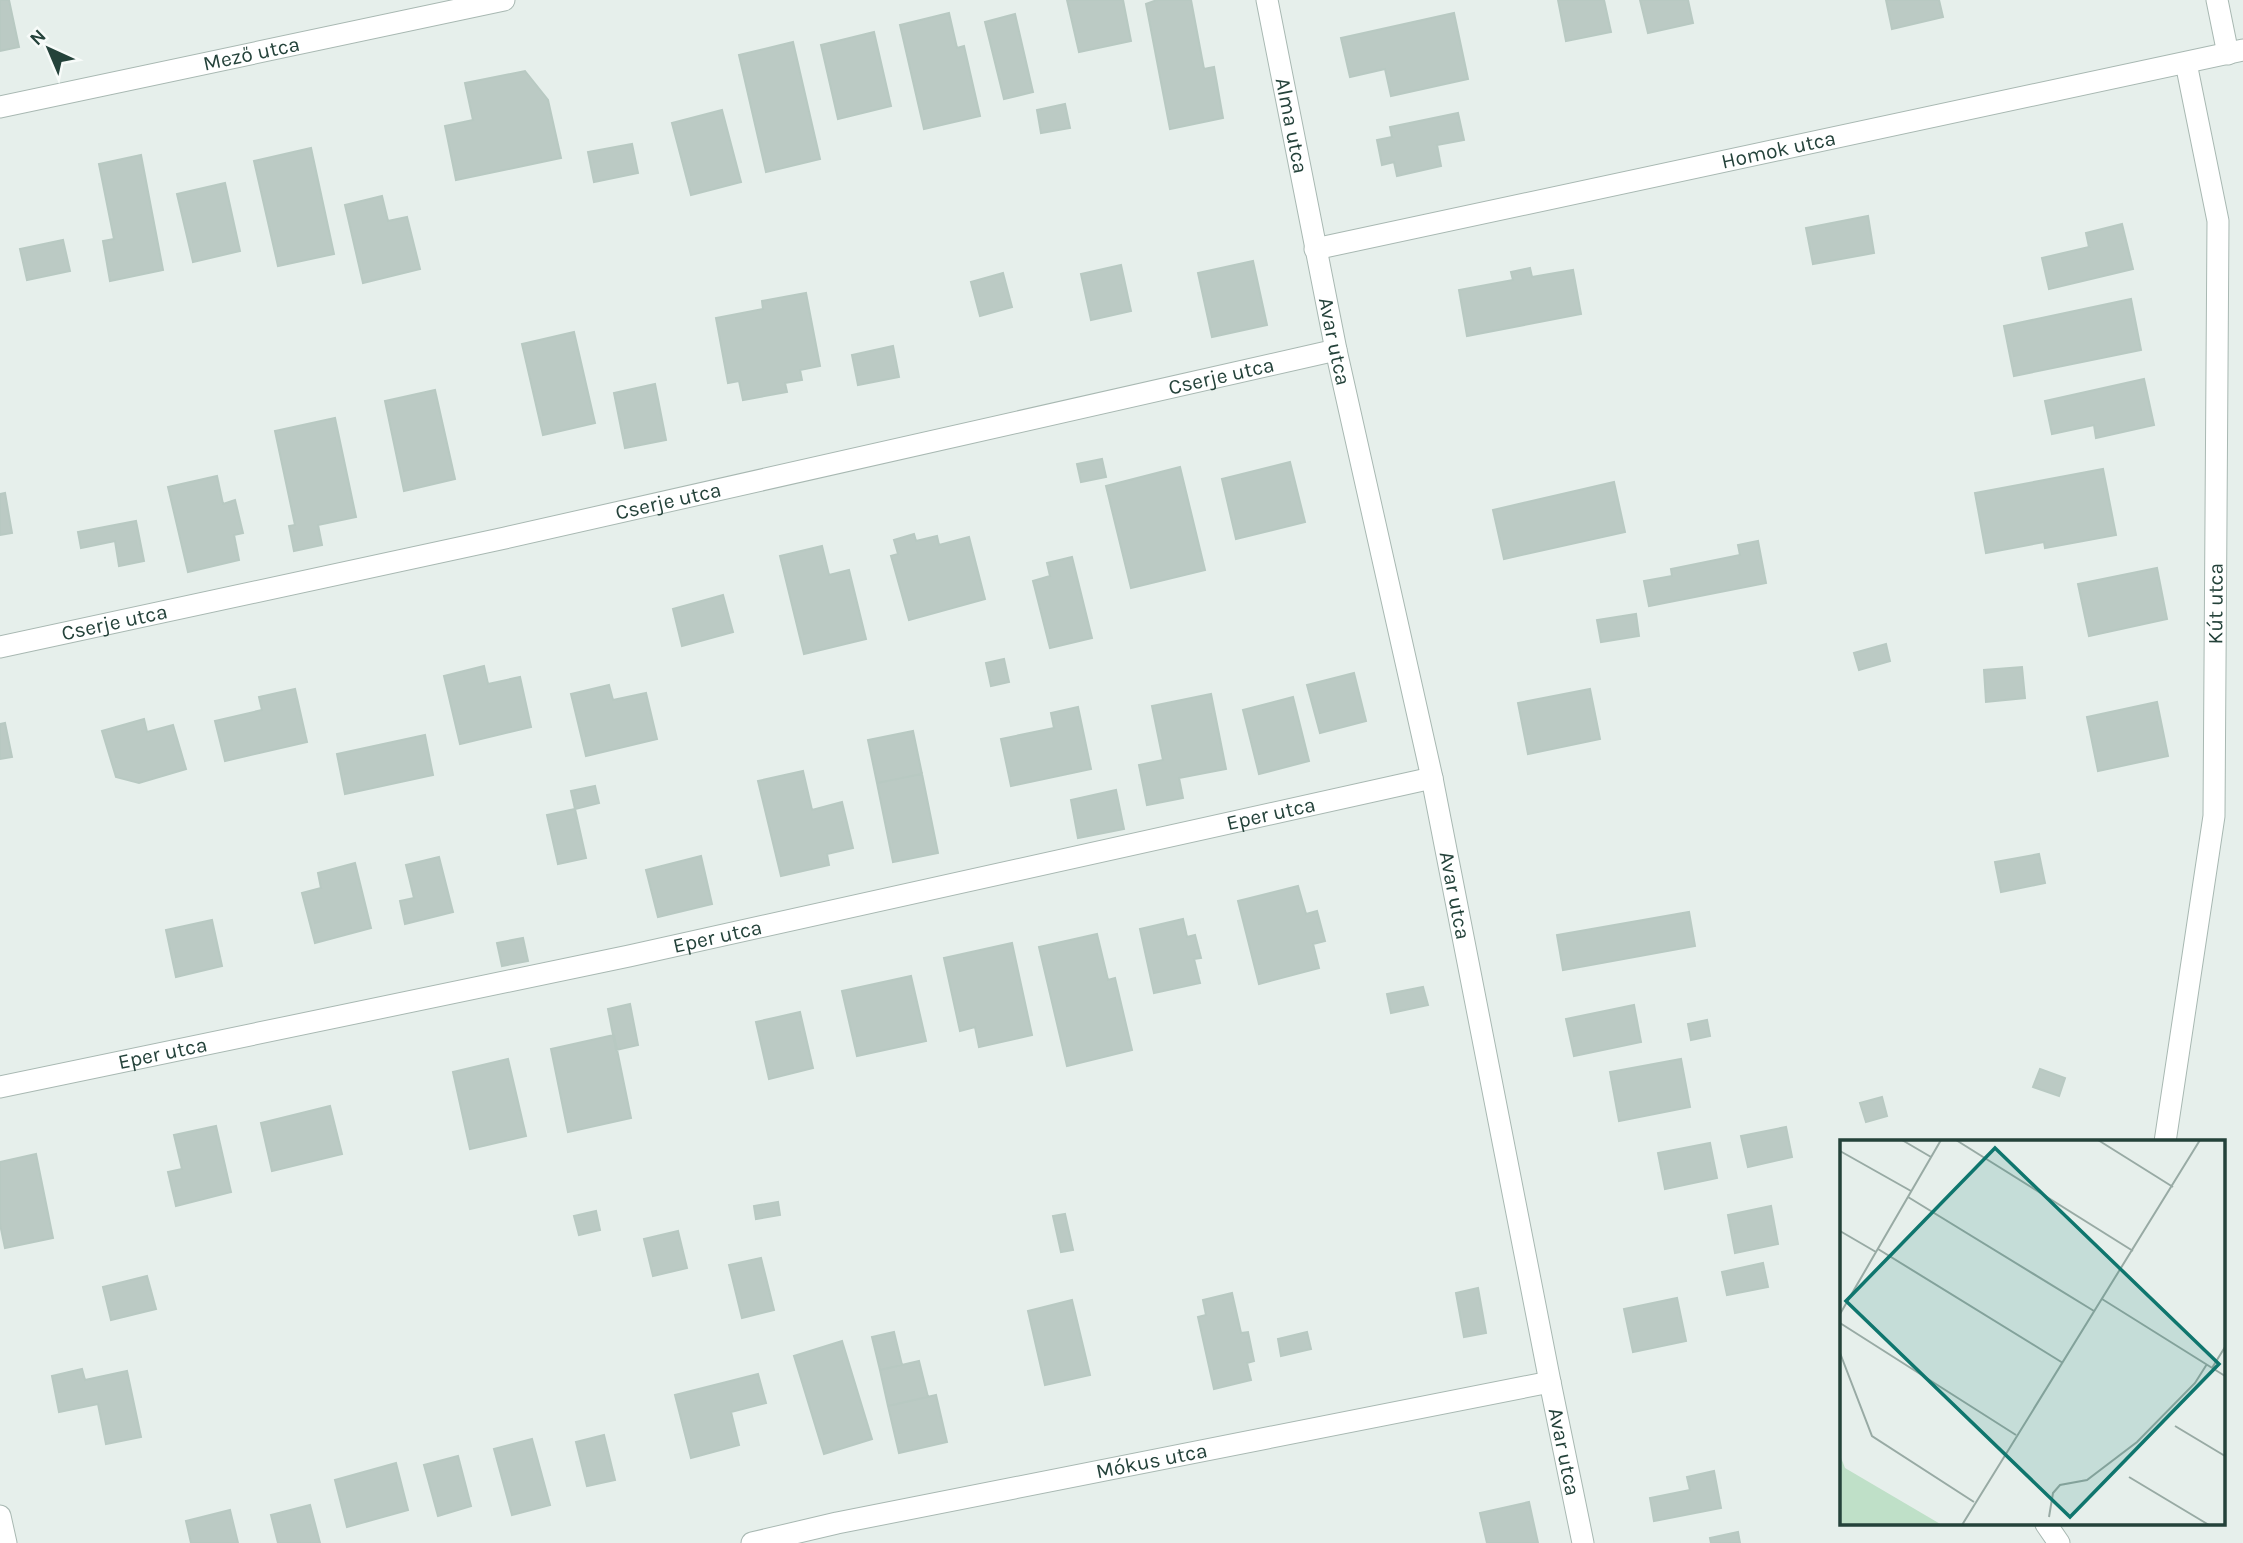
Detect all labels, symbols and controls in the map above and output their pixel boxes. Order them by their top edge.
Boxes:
north arrow [14,14,84,84]
text: N [25,25,50,50]
street label: Mező utca [201,32,302,76]
street label: Alma utca [1271,76,1313,176]
street label: Homok utca [1719,126,1838,174]
street label: Avar utca [1314,295,1356,388]
street label: Cserje utca [1166,352,1276,400]
street label: Cserje utca [613,477,723,525]
street label: Kút utca [2203,563,2228,644]
street label: Cserje utca [59,599,170,645]
street label: Eper utca [1224,792,1318,835]
street label: Avar utca [1435,849,1475,942]
street label: Eper utca [671,915,764,958]
street label: Eper utca [116,1032,209,1074]
inset map [1840,1140,2226,1526]
street label: Avar utca [1544,1406,1585,1498]
street label: Mókus utca [1094,1438,1209,1484]

